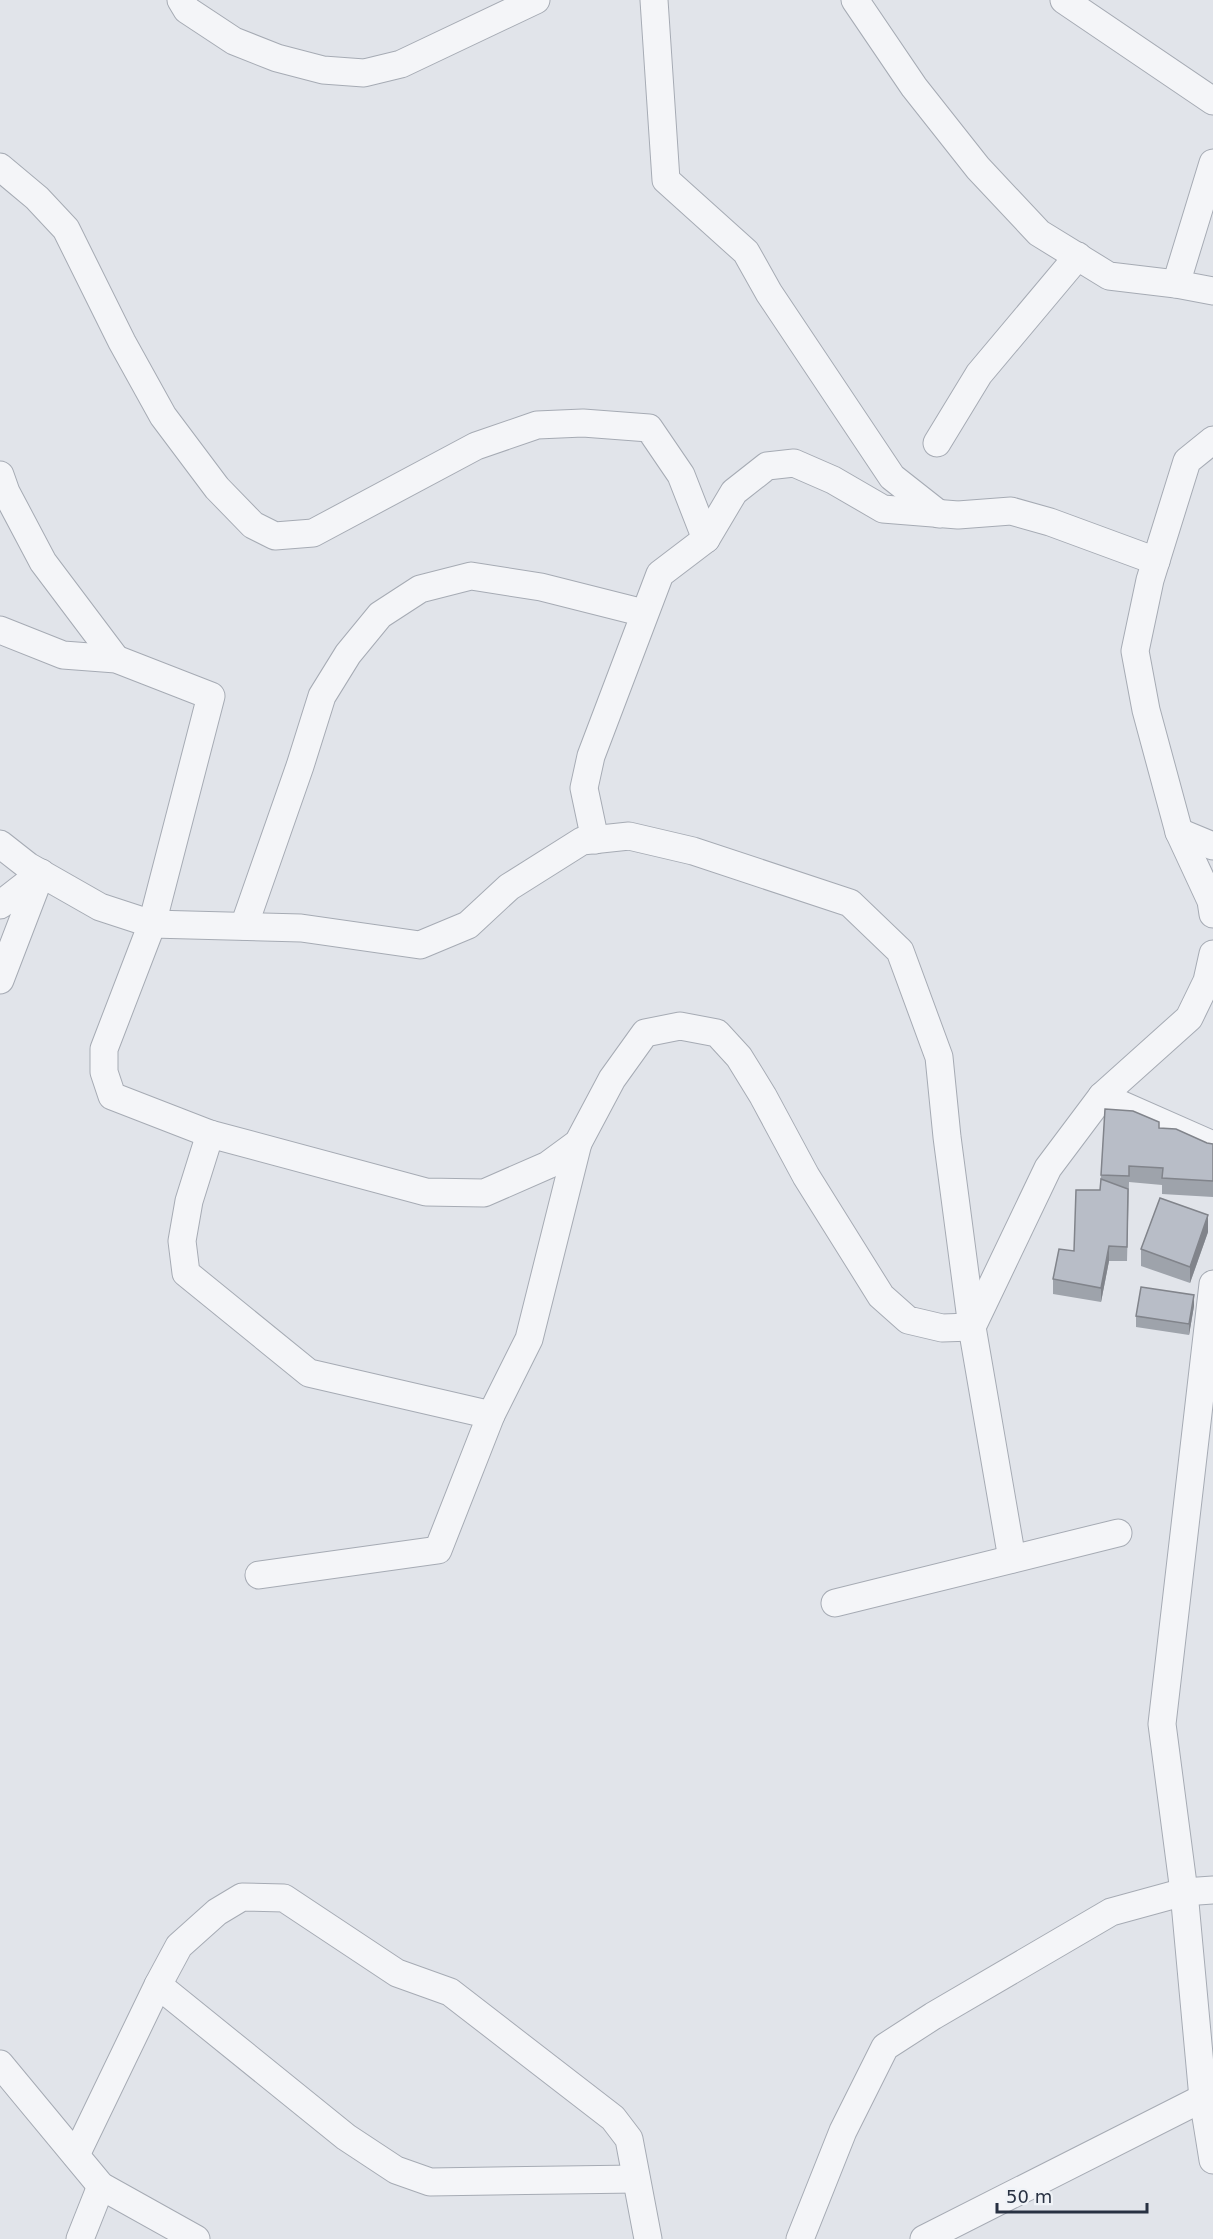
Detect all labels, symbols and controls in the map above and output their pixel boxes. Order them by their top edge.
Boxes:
scale bar [997,2176,1147,2214]
text: 50 m [1006,2186,1052,2207]

